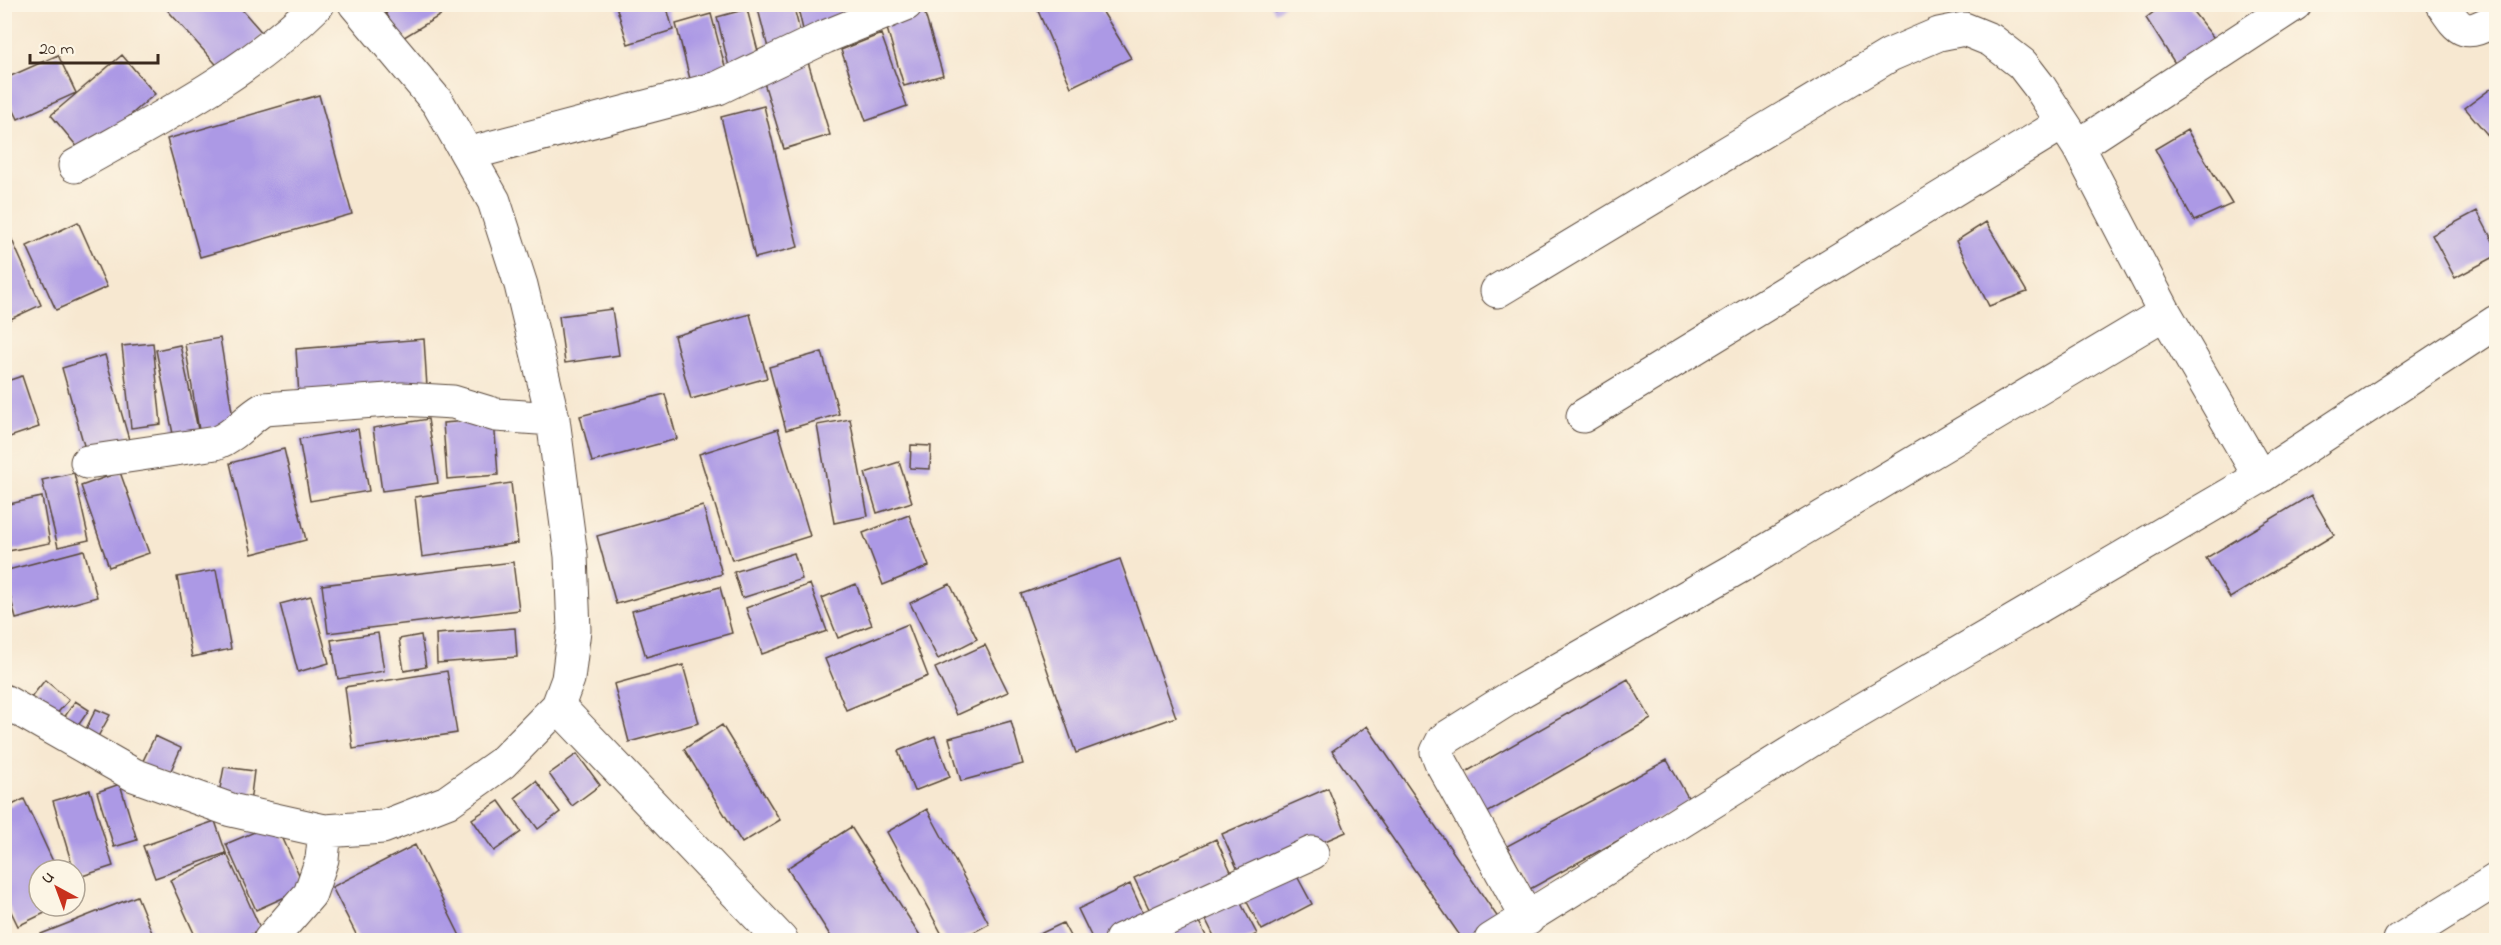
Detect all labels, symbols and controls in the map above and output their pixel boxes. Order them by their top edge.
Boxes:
scale bar [30,27,158,65]
text: 20 m [39,37,74,63]
north arrow [27,858,87,918]
text: U [37,866,60,891]

